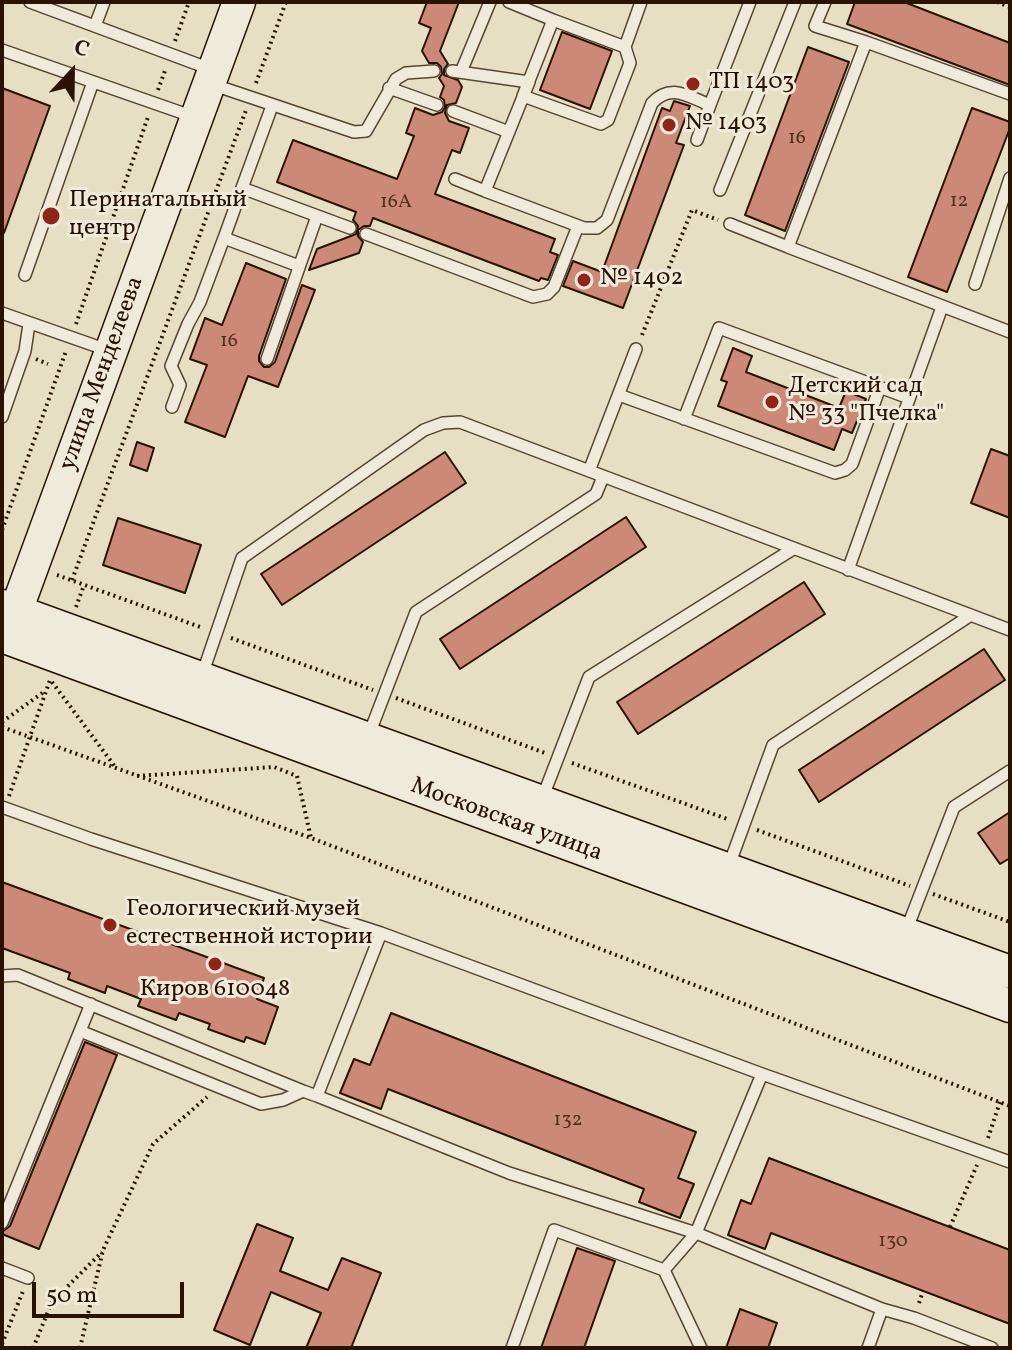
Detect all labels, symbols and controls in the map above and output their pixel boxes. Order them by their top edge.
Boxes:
north arrow [32,32,112,112]
text: С [69,32,94,66]
place label: ТП 1403 [709,70,794,98]
marker: ТП 1403 [684,75,702,93]
place label: № 1403 [685,111,767,139]
marker: № 1403 [660,116,678,134]
house number: 16 [788,127,806,151]
place label: Перинатальный центр [69,188,247,244]
house number: 12 [950,190,968,214]
house number: 16А [380,191,412,215]
marker: Перинатальный центр [40,205,62,227]
place label: № 1402 [600,266,683,294]
marker: № 1402 [575,271,593,289]
street label: улица Менделеева [55,273,151,475]
house number: 16 [220,330,238,354]
place label: Детский сад № 33 "Пчелка" [788,374,944,430]
marker: Детский сад № 33 "Пчелка" [763,393,781,411]
street label: Московская улица [406,773,606,869]
place label: Геологический музей естественной истории [126,897,373,953]
marker: Геологический музей естественной истории [101,916,119,934]
marker: Киров 610048 [206,955,224,973]
place label: Киров 610048 [140,977,290,1005]
house number: 132 [554,1109,582,1133]
house number: 130 [878,1230,908,1254]
scale bar [36,1266,188,1316]
text: 50 m [46,1279,98,1313]

